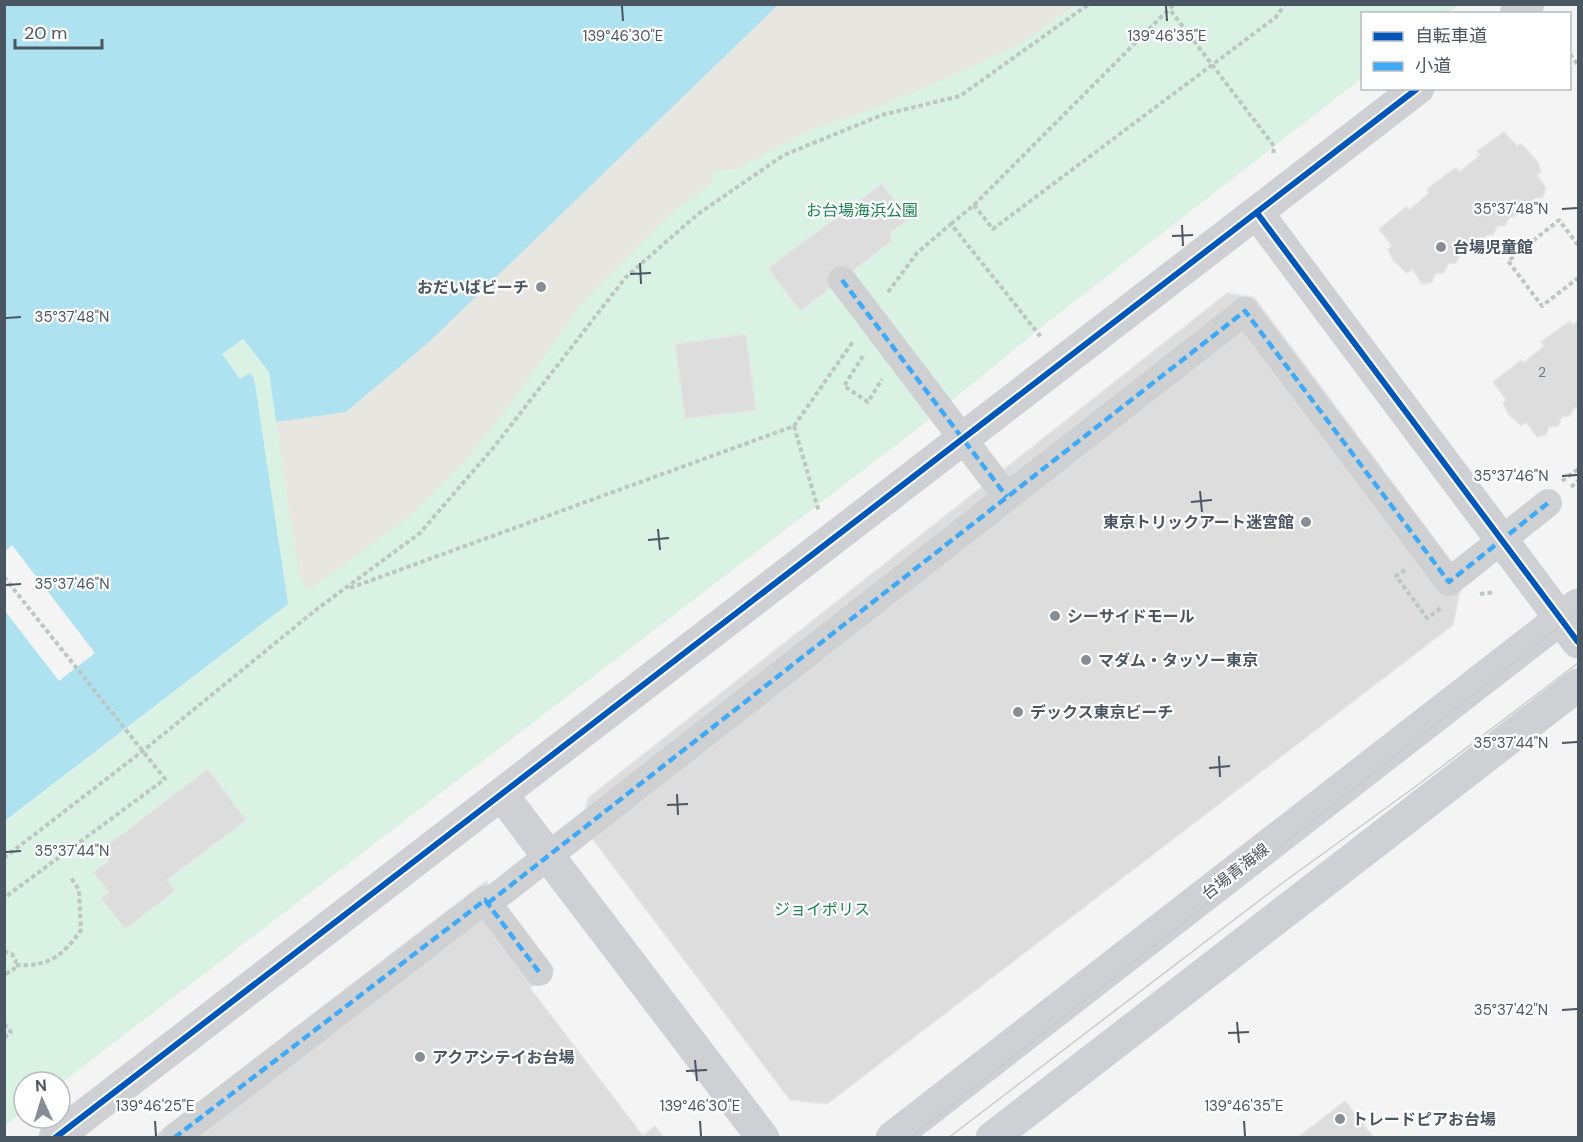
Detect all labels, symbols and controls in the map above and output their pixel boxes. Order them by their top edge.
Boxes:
scale bar [15,12,102,50]
legend [1361,12,1571,90]
text: 20 m [24,21,67,45]
text: 自転車道 [1415,24,1487,48]
text: 139°46'30"E [583,26,663,46]
text: 139°46'35"E [1127,26,1207,46]
text: 小道 [1415,54,1451,78]
text: 35°37'48"N [1474,199,1548,219]
park label: お台場海浜公園 [806,200,918,221]
place label: 台場児童館 [1453,237,1533,258]
marker: 台場児童館 [1434,240,1448,254]
place label: おだいばビーチ [417,277,529,298]
marker: おだいばビーチ [534,280,548,294]
text: 35°37'48"N [35,307,109,327]
house number: 2 [1538,363,1546,381]
text: 35°37'46"N [1473,466,1549,486]
place label: 東京トリックアート迷宮館 [1103,512,1294,533]
marker: 東京トリックアート迷宮館 [1299,515,1313,529]
text: 35°37'46"N [34,574,110,594]
place label: シーサイドモール [1067,606,1195,627]
marker: シーサイドモール [1048,609,1062,623]
place label: マダム・タッソー東京 [1098,650,1258,671]
marker: マダム・タッソー東京 [1079,653,1093,667]
place label: デックス東京ビーチ [1030,702,1174,723]
marker: デックス東京ビーチ [1011,705,1025,719]
text: 35°37'44"N [1474,733,1548,753]
street label: 台場青海線 [1197,838,1273,904]
text: 35°37'44"N [35,841,109,861]
park label: ジョイポリス [774,899,870,920]
text: 35°37'42"N [1474,1000,1548,1020]
place label: アクアシテイお台場 [432,1047,575,1068]
marker: アクアシテイお台場 [413,1050,427,1064]
north arrow [12,1070,72,1130]
text: N [34,1075,48,1096]
text: 139°46'25"E [116,1096,194,1116]
text: 139°46'30"E [660,1096,740,1116]
text: 139°46'35"E [1204,1096,1284,1116]
place label: トレードピアお台場 [1352,1109,1496,1130]
marker: トレードピアお台場 [1333,1112,1347,1126]

